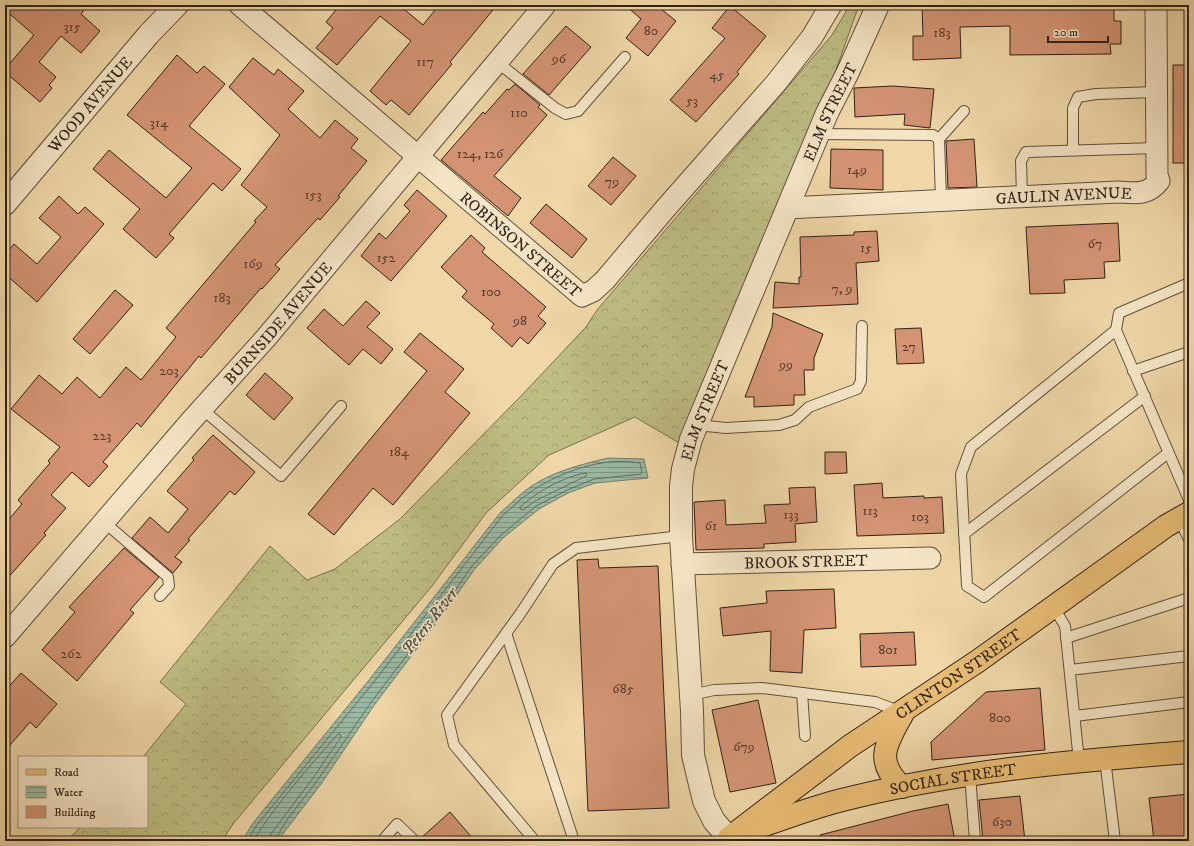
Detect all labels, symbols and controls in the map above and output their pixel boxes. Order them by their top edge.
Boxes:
house number: 315 [63,18,81,36]
scale bar [1048,18,1108,44]
house number: 80 [644,22,658,40]
house number: 183 [933,24,951,42]
text: 20 m [1054,25,1078,40]
house number: 96 [551,50,567,68]
street label: WOOD AVENUE [43,52,137,158]
house number: 117 [416,53,434,71]
street label: ELM STREET [799,60,862,165]
house number: 45 [710,66,725,84]
house number: 53 [686,92,698,110]
house number: 110 [510,104,528,122]
house number: 314 [150,114,169,132]
house number: 124, 126 [457,145,504,163]
house number: 149 [847,161,867,179]
house number: 79 [605,173,619,191]
street label: GAULIN AVENUE [995,183,1133,209]
house number: 153 [304,186,322,204]
street label: ROBINSON STREET [455,188,585,302]
house number: 67 [1088,235,1102,253]
house number: 15 [860,239,872,257]
house number: 152 [377,249,396,267]
house number: 169 [243,255,263,273]
street label: BURNSIDE AVENUE [220,258,337,389]
house number: 7, 9 [831,280,853,298]
house number: 100 [481,283,501,301]
house number: 183 [213,289,231,307]
house number: 98 [512,312,527,330]
house number: 27 [902,338,916,356]
house number: 99 [778,356,793,374]
street label: ELM STREET [677,357,734,463]
house number: 203 [159,362,179,380]
house number: 223 [93,427,111,445]
house number: 184 [389,443,410,461]
house number: 113 [862,502,878,520]
house number: 133 [783,506,799,524]
house number: 103 [911,508,929,526]
house number: 61 [705,517,717,535]
street label: BROOK STREET [744,551,868,573]
water label: Peters River [397,582,464,660]
street label: CLINTON STREET [892,624,1025,724]
house number: 801 [878,641,898,659]
house number: 262 [60,645,82,663]
house number: 685 [612,680,634,698]
house number: 800 [989,709,1011,727]
house number: 679 [733,738,755,756]
legend [18,756,148,828]
street label: SOCIAL STREET [888,759,1017,800]
text: Road [54,765,79,780]
text: Water [53,785,83,800]
text: Building [54,805,95,820]
house number: 630 [992,813,1012,831]

